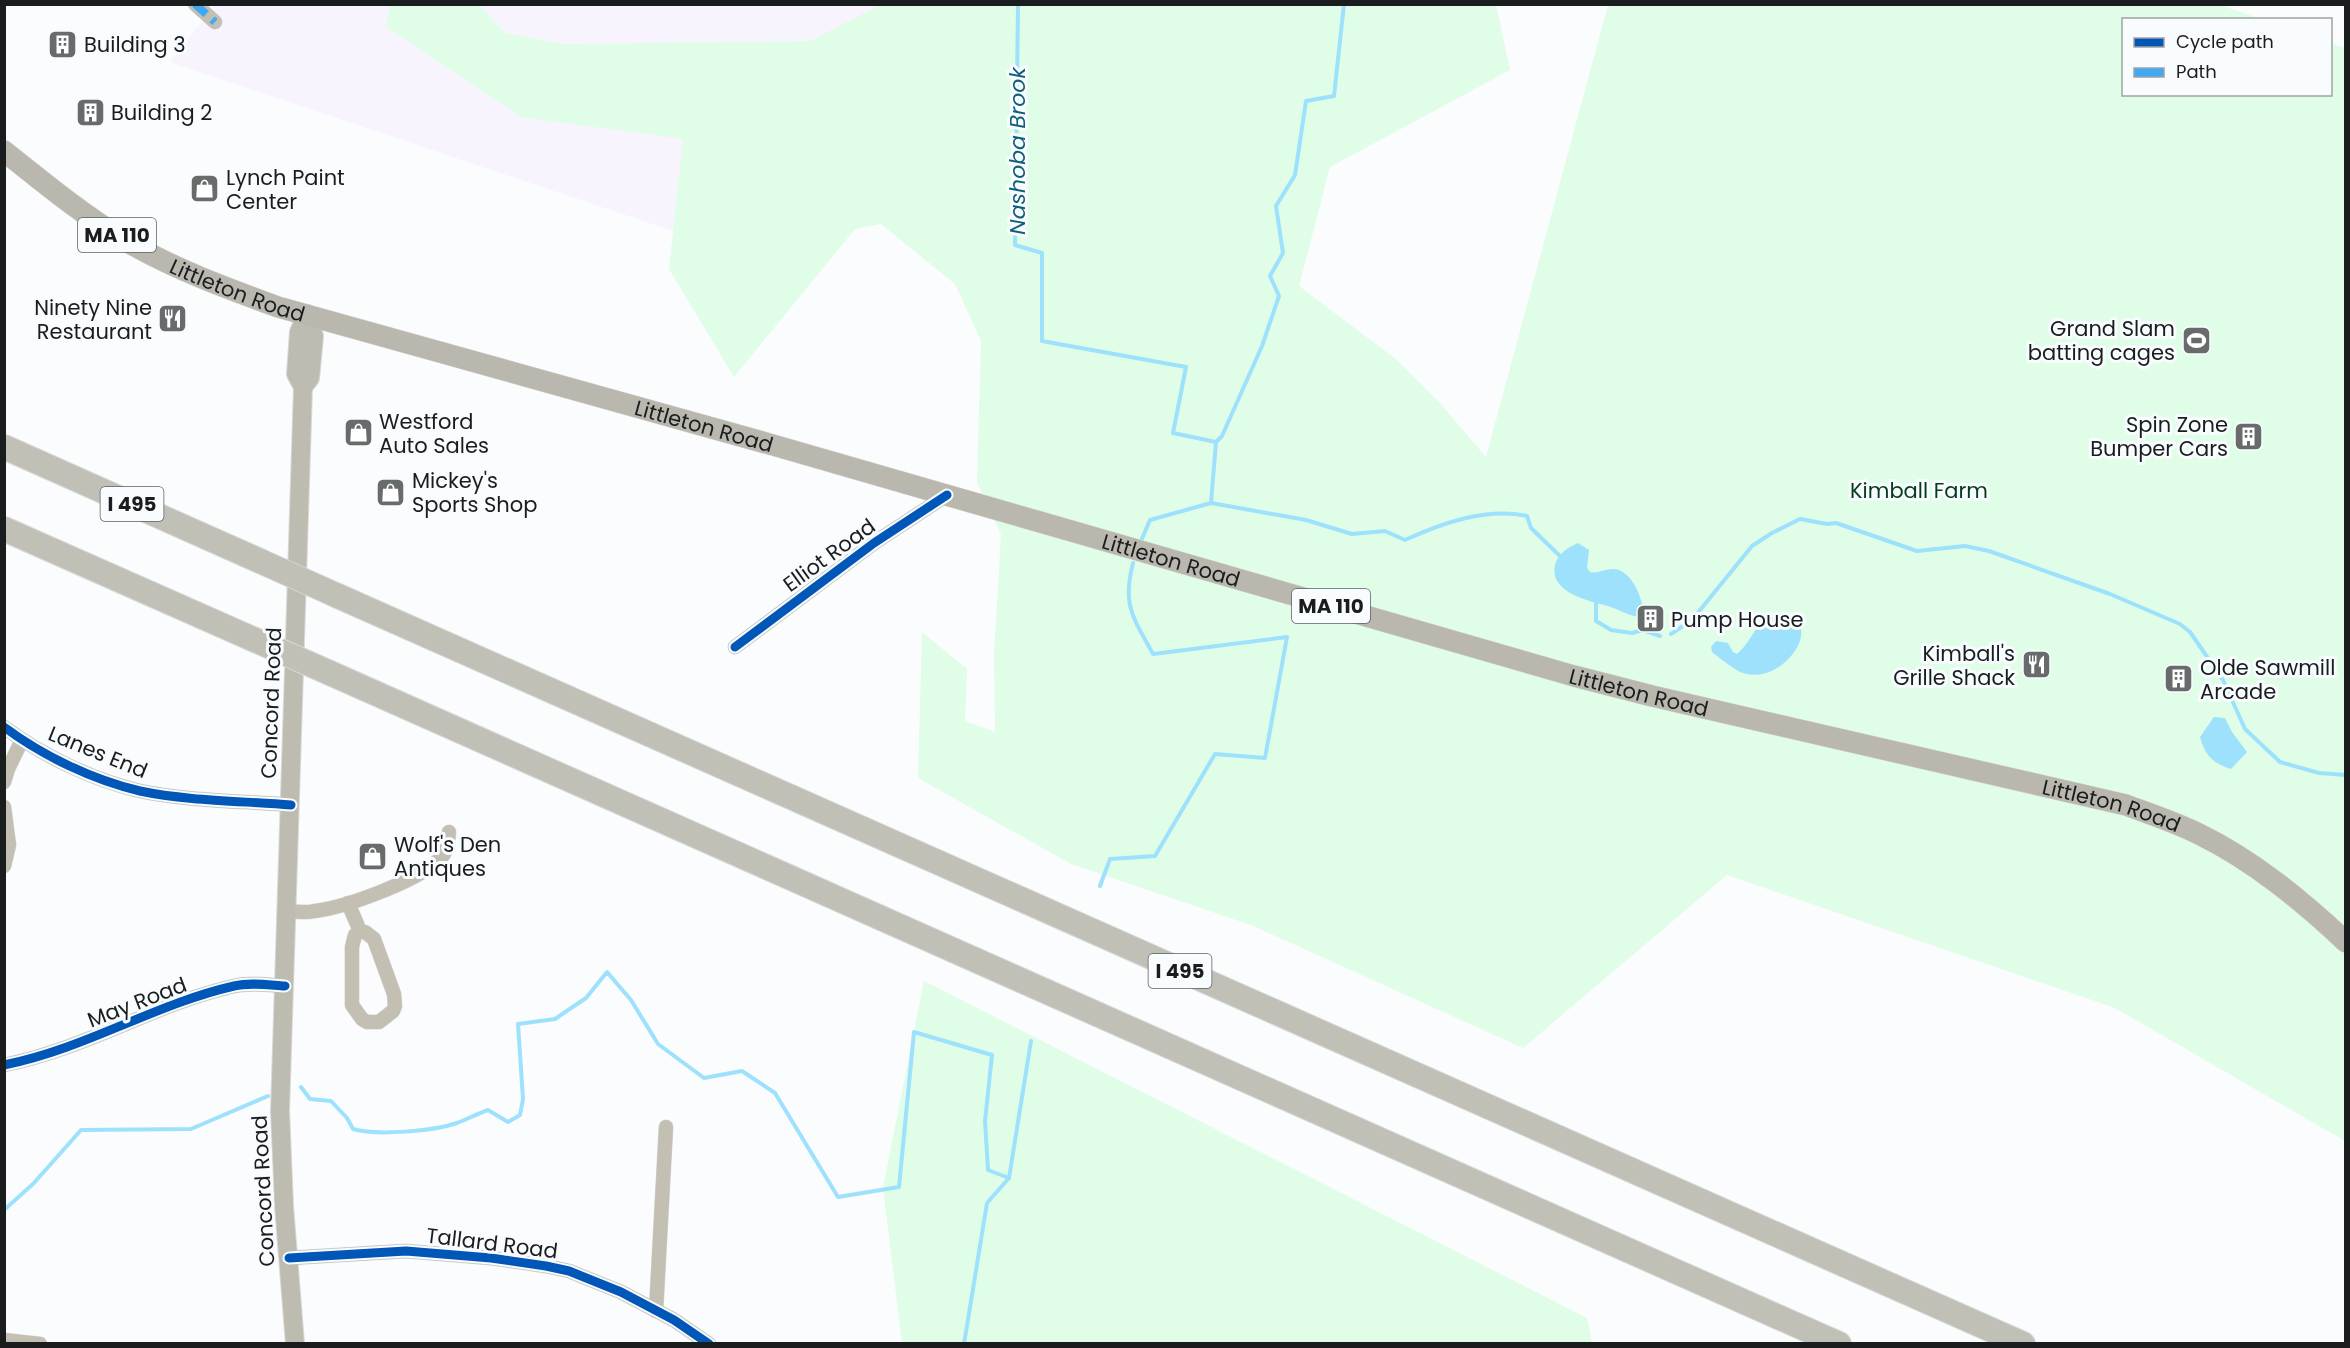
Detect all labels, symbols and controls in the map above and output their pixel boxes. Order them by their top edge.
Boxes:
legend [2122,18,2332,96]
building icon: Building 3 [47,28,79,60]
text: Cycle path [2176,29,2274,54]
place label: Building 3 [84,30,186,59]
text: Path [2176,59,2217,84]
water label: Nashoba Brook [1002,66,1033,235]
building icon: Building 2 [74,96,106,128]
place label: Building 2 [111,98,212,127]
place label: Lynch Paint Center [226,163,345,216]
shop icon: Lynch Paint Center [189,173,221,205]
road number: MA 110 [78,218,156,252]
street label: Littleton Road [165,251,309,328]
place label: Ninety Nine Restaurant [34,293,152,346]
restaurant icon: Ninety Nine Restaurant [157,303,189,335]
place label: Grand Slam batting cages [2028,314,2175,367]
sports icon: Grand Slam batting cages [2180,324,2212,356]
street label: Littleton Road [632,393,777,459]
place label: Westford Auto Sales [379,407,489,460]
place label: Spin Zone Bumper Cars [2090,410,2228,463]
shop icon: Westford Auto Sales [342,417,374,449]
building icon: Spin Zone Bumper Cars [2233,420,2265,452]
place label: Mickey's Sports Shop [412,466,537,519]
shop icon: Mickey's Sports Shop [375,476,407,508]
park label: Kimball Farm [1850,476,1988,505]
road number: I 495 [100,487,164,521]
street label: Elliot Road [777,512,881,598]
street label: Littleton Road [1099,526,1244,594]
road number: MA 110 [1292,589,1370,623]
building icon: Pump House [1634,603,1666,635]
place label: Pump House [1671,605,1803,634]
street label: Concord Road [254,627,288,779]
place label: Kimball's Grille Shack [1893,639,2015,692]
restaurant icon: Kimball's Grille Shack [2020,649,2052,681]
place label: Olde Sawmill Arcade [2200,653,2335,706]
street label: Littleton Road [1566,661,1711,723]
building icon: Olde Sawmill Arcade [2163,663,2195,695]
street label: Lanes End [44,719,152,785]
street label: Littleton Road [2040,772,2185,839]
place label: Wolf's Den Antiques [394,830,501,883]
shop icon: Wolf's Den Antiques [357,840,389,872]
road number: I 495 [1148,954,1212,988]
street label: May Road [83,970,191,1034]
street label: Concord Road [245,1115,281,1267]
street label: Tallard Road [425,1221,559,1265]

